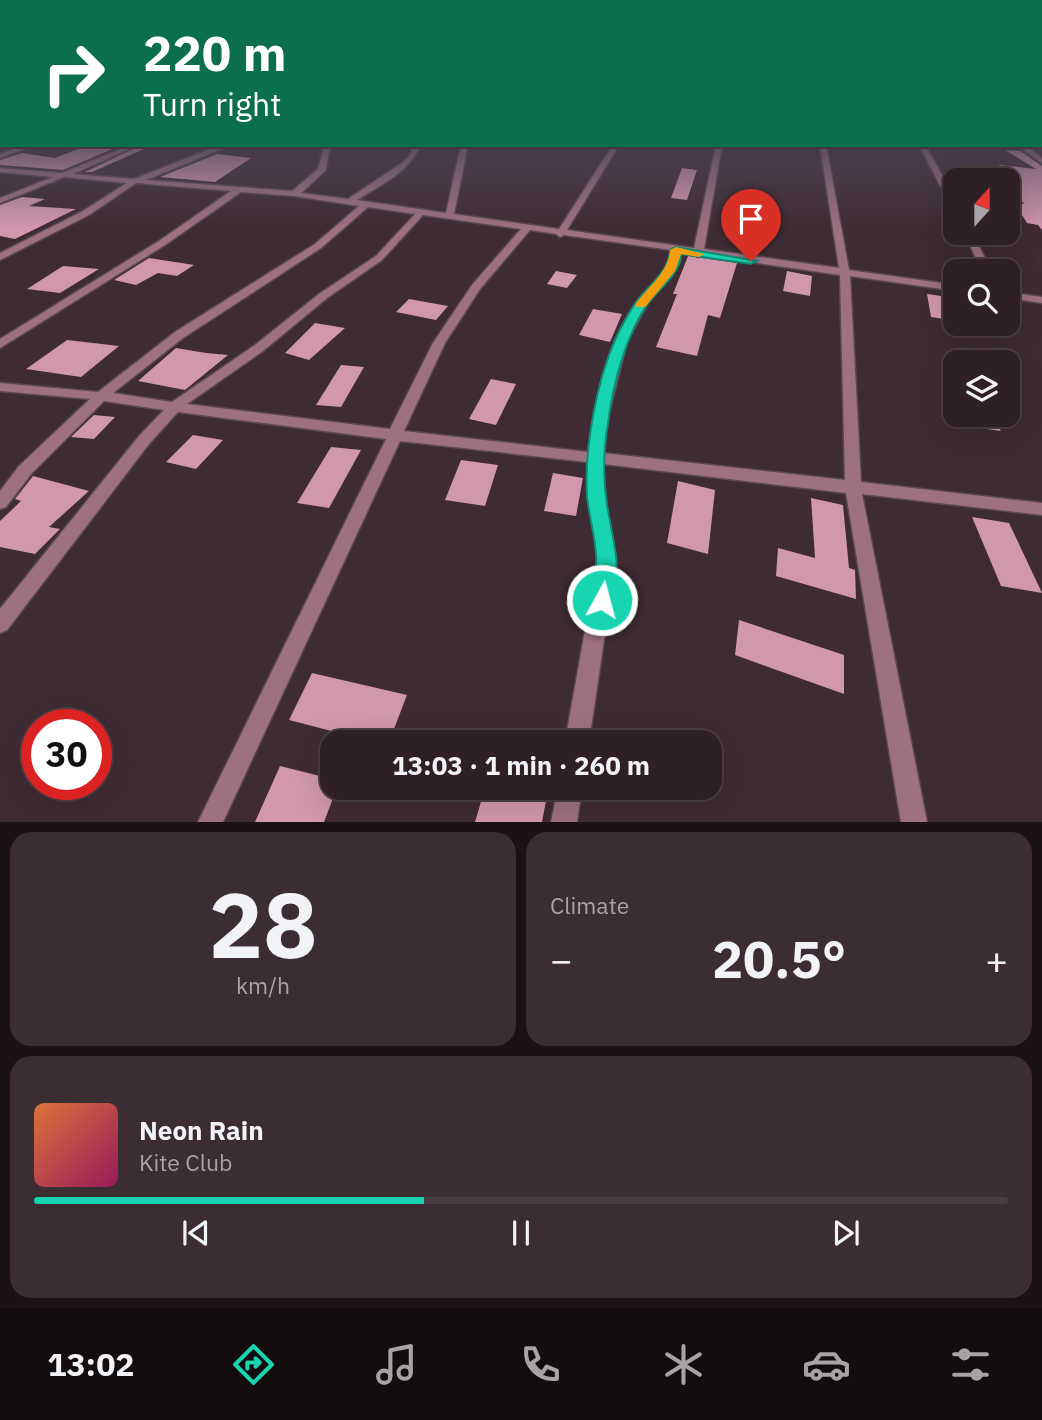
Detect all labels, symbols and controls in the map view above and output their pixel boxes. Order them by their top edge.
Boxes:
text: 220 m [143,21,287,84]
icon: right [28,28,119,119]
text: Turn right [143,83,281,125]
north arrow [943,168,1020,245]
map controls [943,168,1020,427]
pin [721,189,781,261]
icon: arrive [732,200,770,238]
button: search [943,259,1020,336]
button: layers [943,350,1020,427]
position arrow [565,563,639,637]
speed limit sign: 30 [21,709,112,800]
text: 13:03 · 1 min · 260 m [392,748,650,782]
text: 28 [208,865,318,983]
text: Climate [550,890,629,920]
text: 20.5° [712,925,846,992]
text: − [550,935,573,984]
text: + [985,935,1008,984]
text: km/h [236,970,290,1000]
text: Neon Rain [139,1113,264,1147]
text: Kite Club [139,1147,232,1177]
icon: previous [177,1214,215,1252]
icon: pause [502,1214,540,1252]
icon: next [827,1214,865,1252]
icon: directions [229,1340,278,1389]
icon: music [372,1340,421,1389]
icon: phone [516,1340,565,1389]
icon: climate [659,1340,708,1389]
icon: car [802,1340,851,1389]
icon: filters [946,1340,995,1389]
text: 13:02 [47,1343,135,1385]

